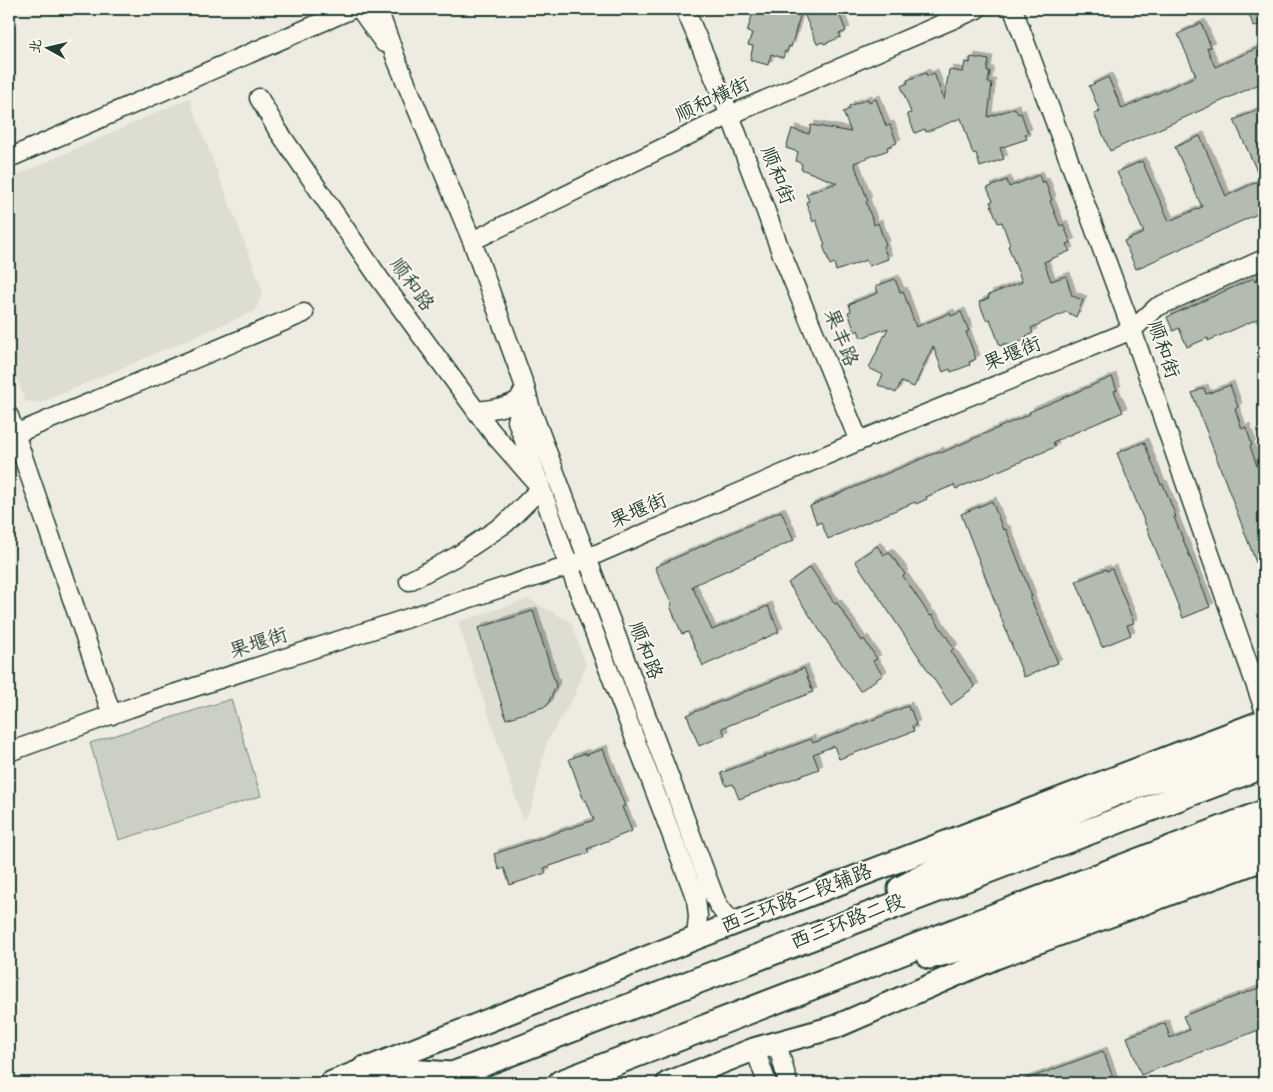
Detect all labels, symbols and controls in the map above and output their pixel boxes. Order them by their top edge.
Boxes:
north arrow [22,22,72,72]
text: 北 [25,38,48,55]
street label: 顺和横街 [671,71,755,131]
street label: 顺和街 [752,143,800,209]
street label: 顺和路 [382,252,441,319]
street label: 果丰路 [815,305,865,372]
street label: 顺和街 [1139,317,1185,383]
street label: 果堰街 [980,330,1046,380]
street label: 果堰街 [606,487,672,537]
street label: 顺和路 [620,618,669,685]
street label: 果堰街 [226,621,292,667]
street label: 西三环路二段辅路 [718,860,876,940]
street label: 西三环路二段 [788,890,908,956]

